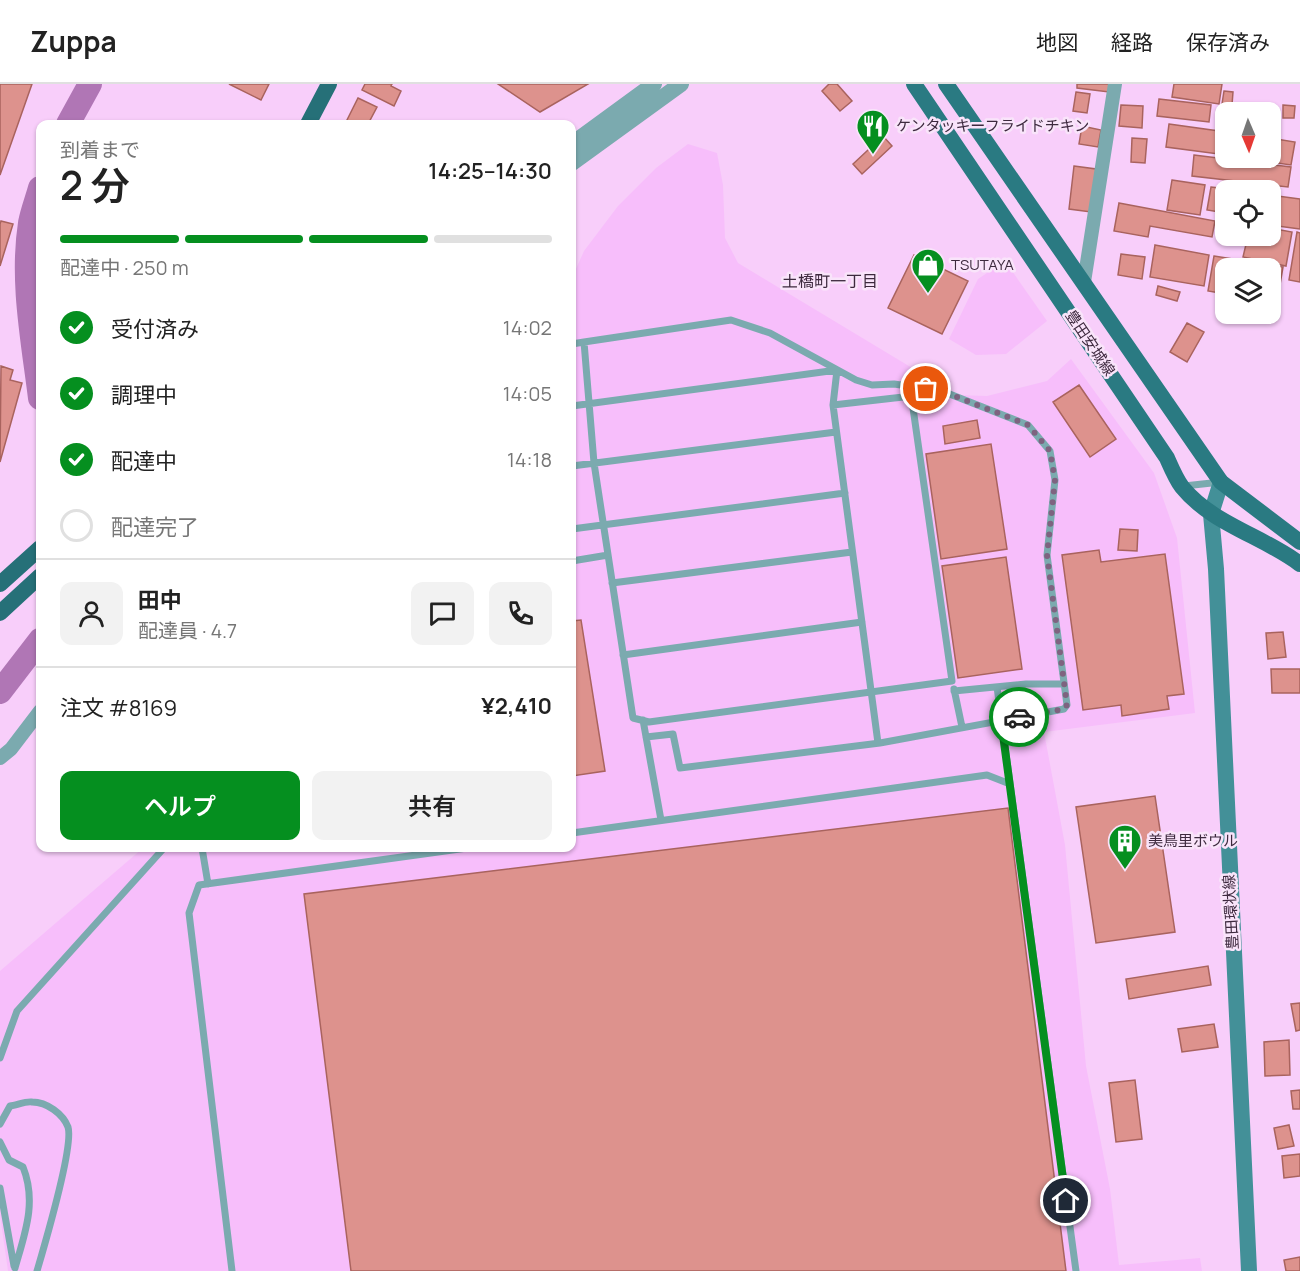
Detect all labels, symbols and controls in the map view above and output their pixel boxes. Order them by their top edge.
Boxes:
text: Zuppa [30,22,117,60]
text: 地図 [1036,28,1078,56]
text: 経路 [1111,28,1153,56]
text: 保存済み [1186,28,1270,56]
north arrow [1215,102,1281,168]
map controls [1215,102,1281,324]
restaurant icon: ケンタッキーフライドチキン [855,108,891,155]
place label: ケンタッキーフライドチキン [896,115,1089,136]
text: 到着まで [60,136,140,163]
text: 14:25–14:30 [428,156,552,186]
text: 2 分 [60,158,130,212]
button: locate [1215,180,1281,246]
shop icon: TSUTAYA [910,247,946,294]
text: 配達中 · 250 m [60,254,189,281]
place label: TSUTAYA [951,254,1014,275]
button: layers [1215,258,1281,324]
district label: 土橋町一丁目 [782,270,878,292]
street label: 豊田安城線 [1061,306,1120,380]
icon: check [60,311,93,344]
text: 受付済み [111,314,199,344]
text: 14:02 [503,314,552,341]
pin [900,363,951,414]
icon: bag [909,372,942,405]
icon: check [60,377,93,410]
text: 調理中 [111,380,177,410]
text: 14:05 [503,380,552,407]
icon: check [60,443,93,476]
text: 配達中 [111,446,177,476]
text: 14:18 [507,446,552,473]
text: 配達完了 [111,512,199,542]
button: person [60,582,123,645]
button: chat [411,582,474,645]
button: phone [489,582,552,645]
text: 田中 [138,585,182,615]
text: 配達員 · 4.7 [138,617,237,644]
courier [989,687,1049,747]
text: ¥2,410 [481,691,552,721]
text: 注文 #8169 [60,693,177,723]
icon: car [1003,701,1036,734]
button: ヘルプ [60,771,300,840]
button: 共有 [312,771,552,840]
building icon: 美鳥里ボウル [1107,823,1143,870]
place label: 美鳥里ボウル [1148,830,1238,851]
street label: 豊田環状線 [1218,874,1243,950]
pin [1040,1175,1091,1226]
icon: home [1049,1184,1082,1217]

